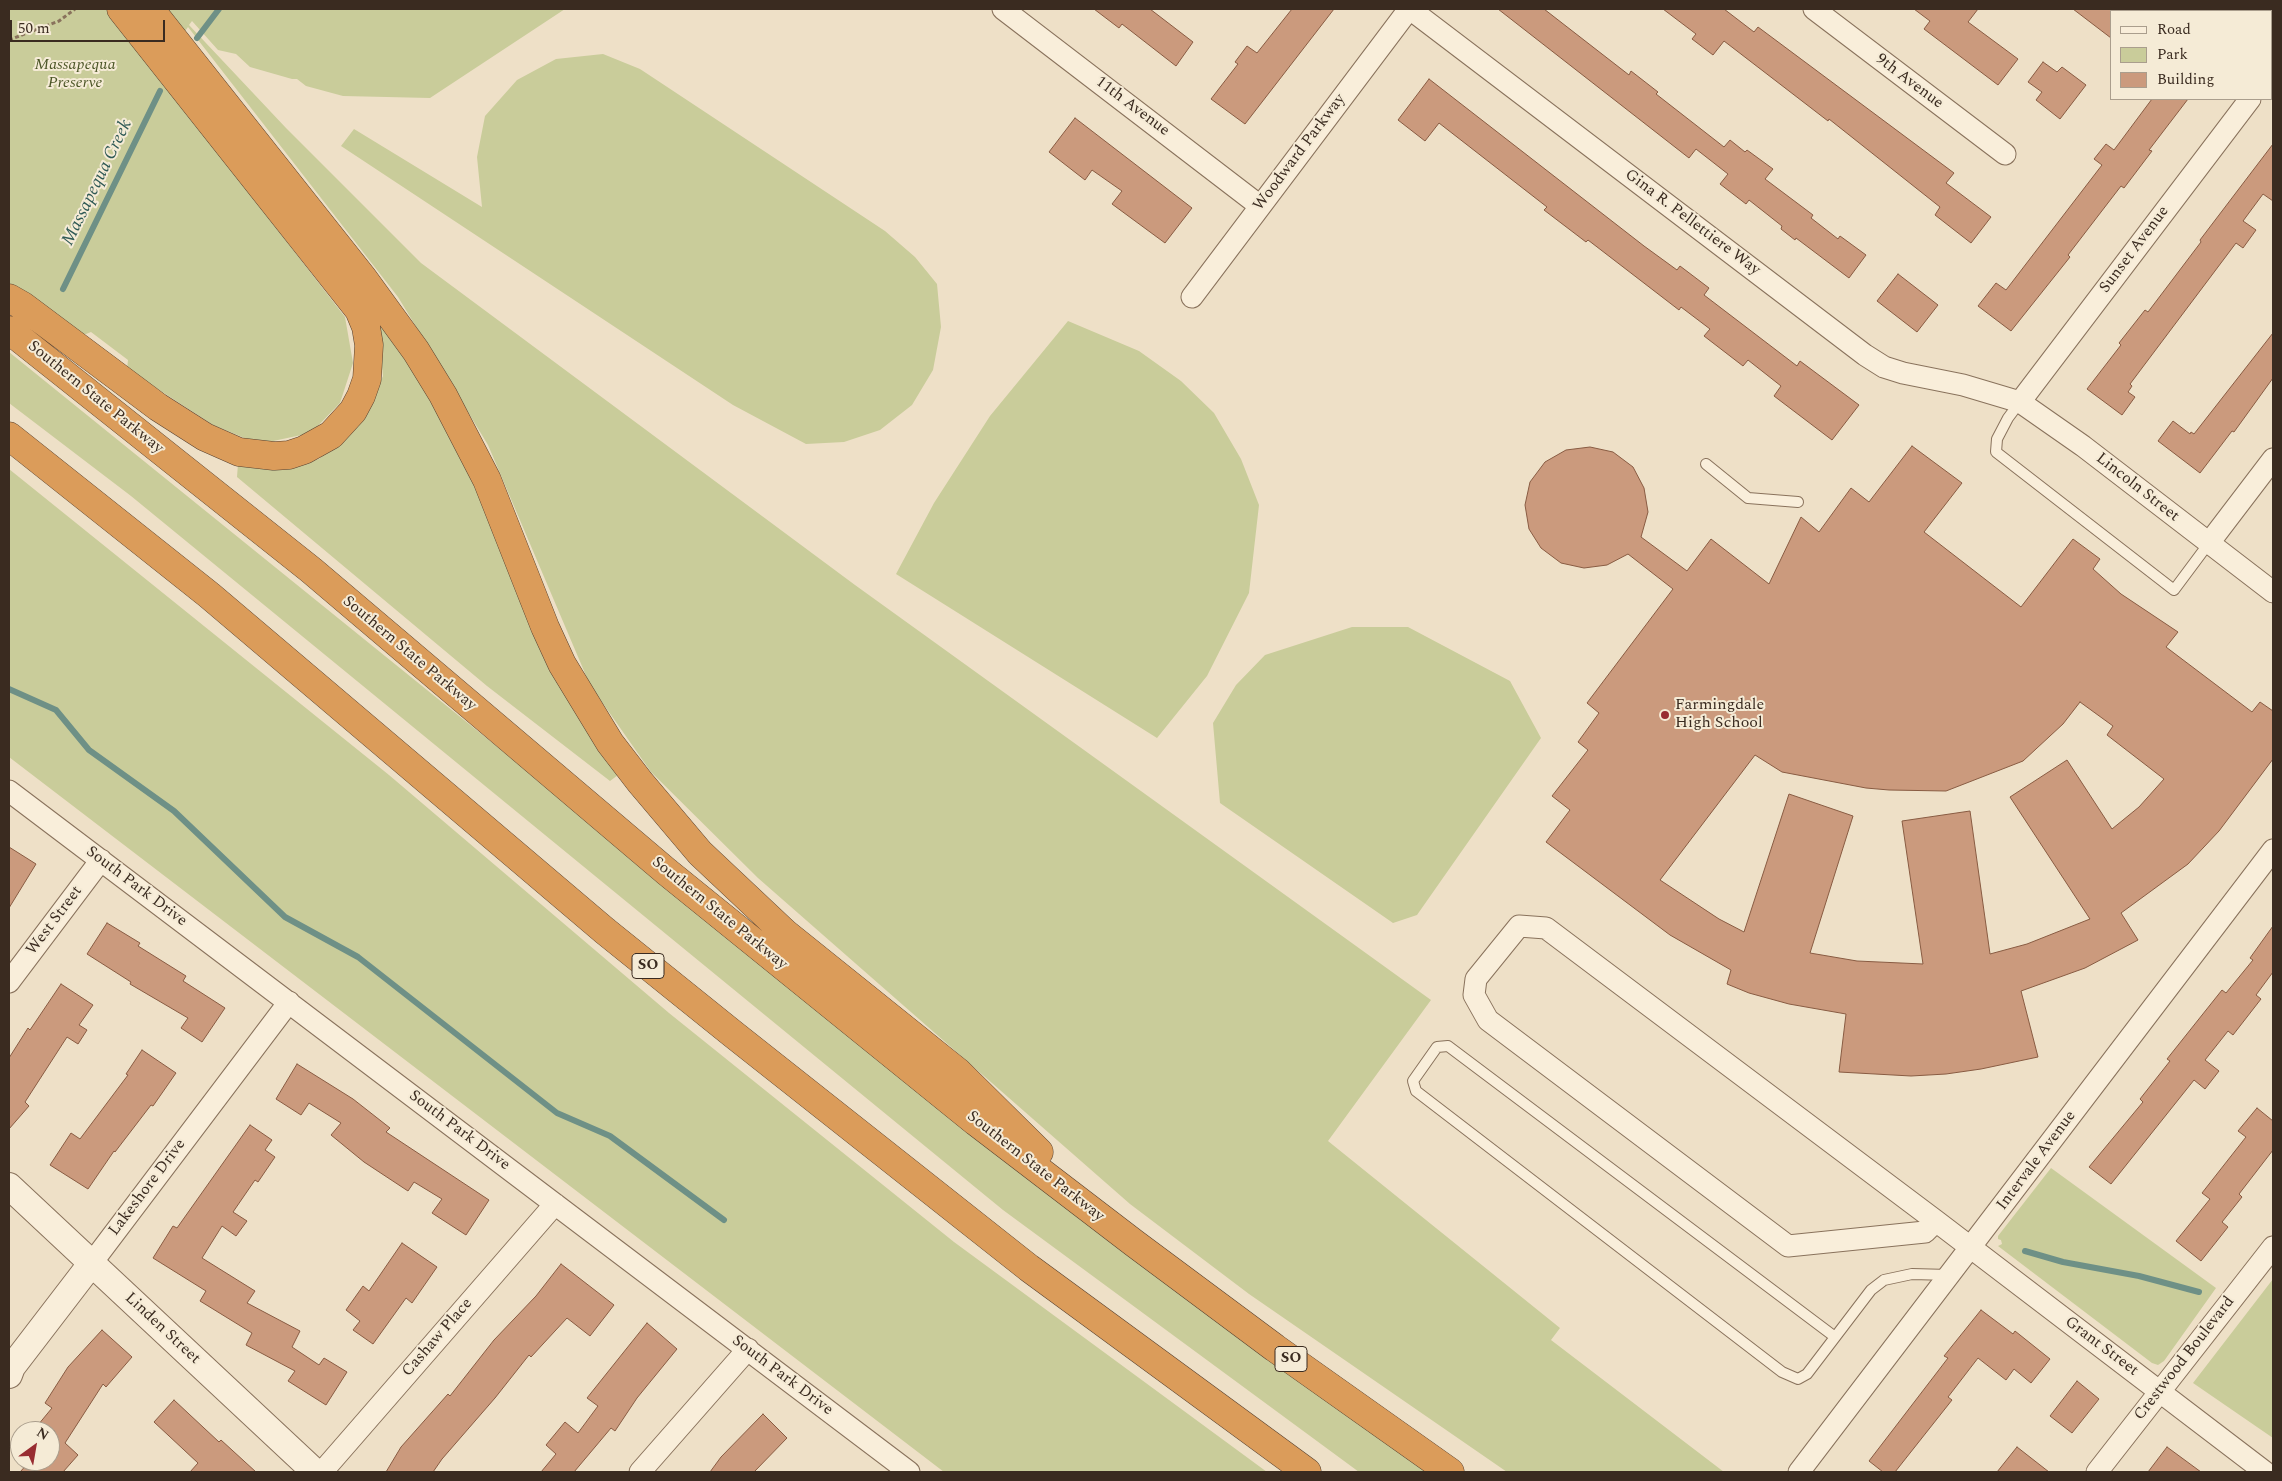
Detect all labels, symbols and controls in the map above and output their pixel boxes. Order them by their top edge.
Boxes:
scale bar [12,10,168,42]
legend [2110,10,2272,100]
text: 50 m [18,17,50,40]
text: Road [2157,18,2191,41]
text: Park [2157,43,2188,66]
street label: 9th Avenue [1871,50,1947,114]
park label: Massapequa Preserve [34,56,116,94]
text: Building [2157,68,2214,91]
street label: 11th Avenue [1091,73,1173,141]
street label: Woodward Parkway [1250,91,1350,215]
water label: Massapequa Creek [58,116,138,250]
street label: Gina R. Pellettiere Way [1620,166,1764,280]
street label: Sunset Avenue [2096,203,2174,297]
street label: Southern State Parkway [23,337,167,459]
street label: Lincoln Street [2091,449,2183,527]
street label: Southern State Parkway [338,592,480,716]
place label: Farmingdale High School [1675,696,1764,734]
marker: Farmingdale High School [1659,709,1671,721]
street label: South Park Drive [82,843,190,931]
street label: Southern State Parkway [647,853,791,975]
street label: West Street [23,883,87,959]
road number: SO [632,954,664,978]
street label: South Park Drive [405,1087,513,1175]
street label: Southern State Parkway [963,1107,1107,1227]
street label: Intervale Avenue [1993,1107,2081,1215]
street label: Lakeshore Drive [105,1136,191,1240]
street label: Linden Street [120,1289,204,1369]
street label: Crestwood Boulevard [2131,1293,2239,1425]
street label: Cashaw Place [399,1295,477,1381]
street label: Grant Street [2060,1313,2142,1381]
street label: South Park Drive [728,1332,836,1420]
road number: SO [1275,1346,1307,1372]
north arrow [10,1421,60,1471]
text: N [32,1422,53,1446]

